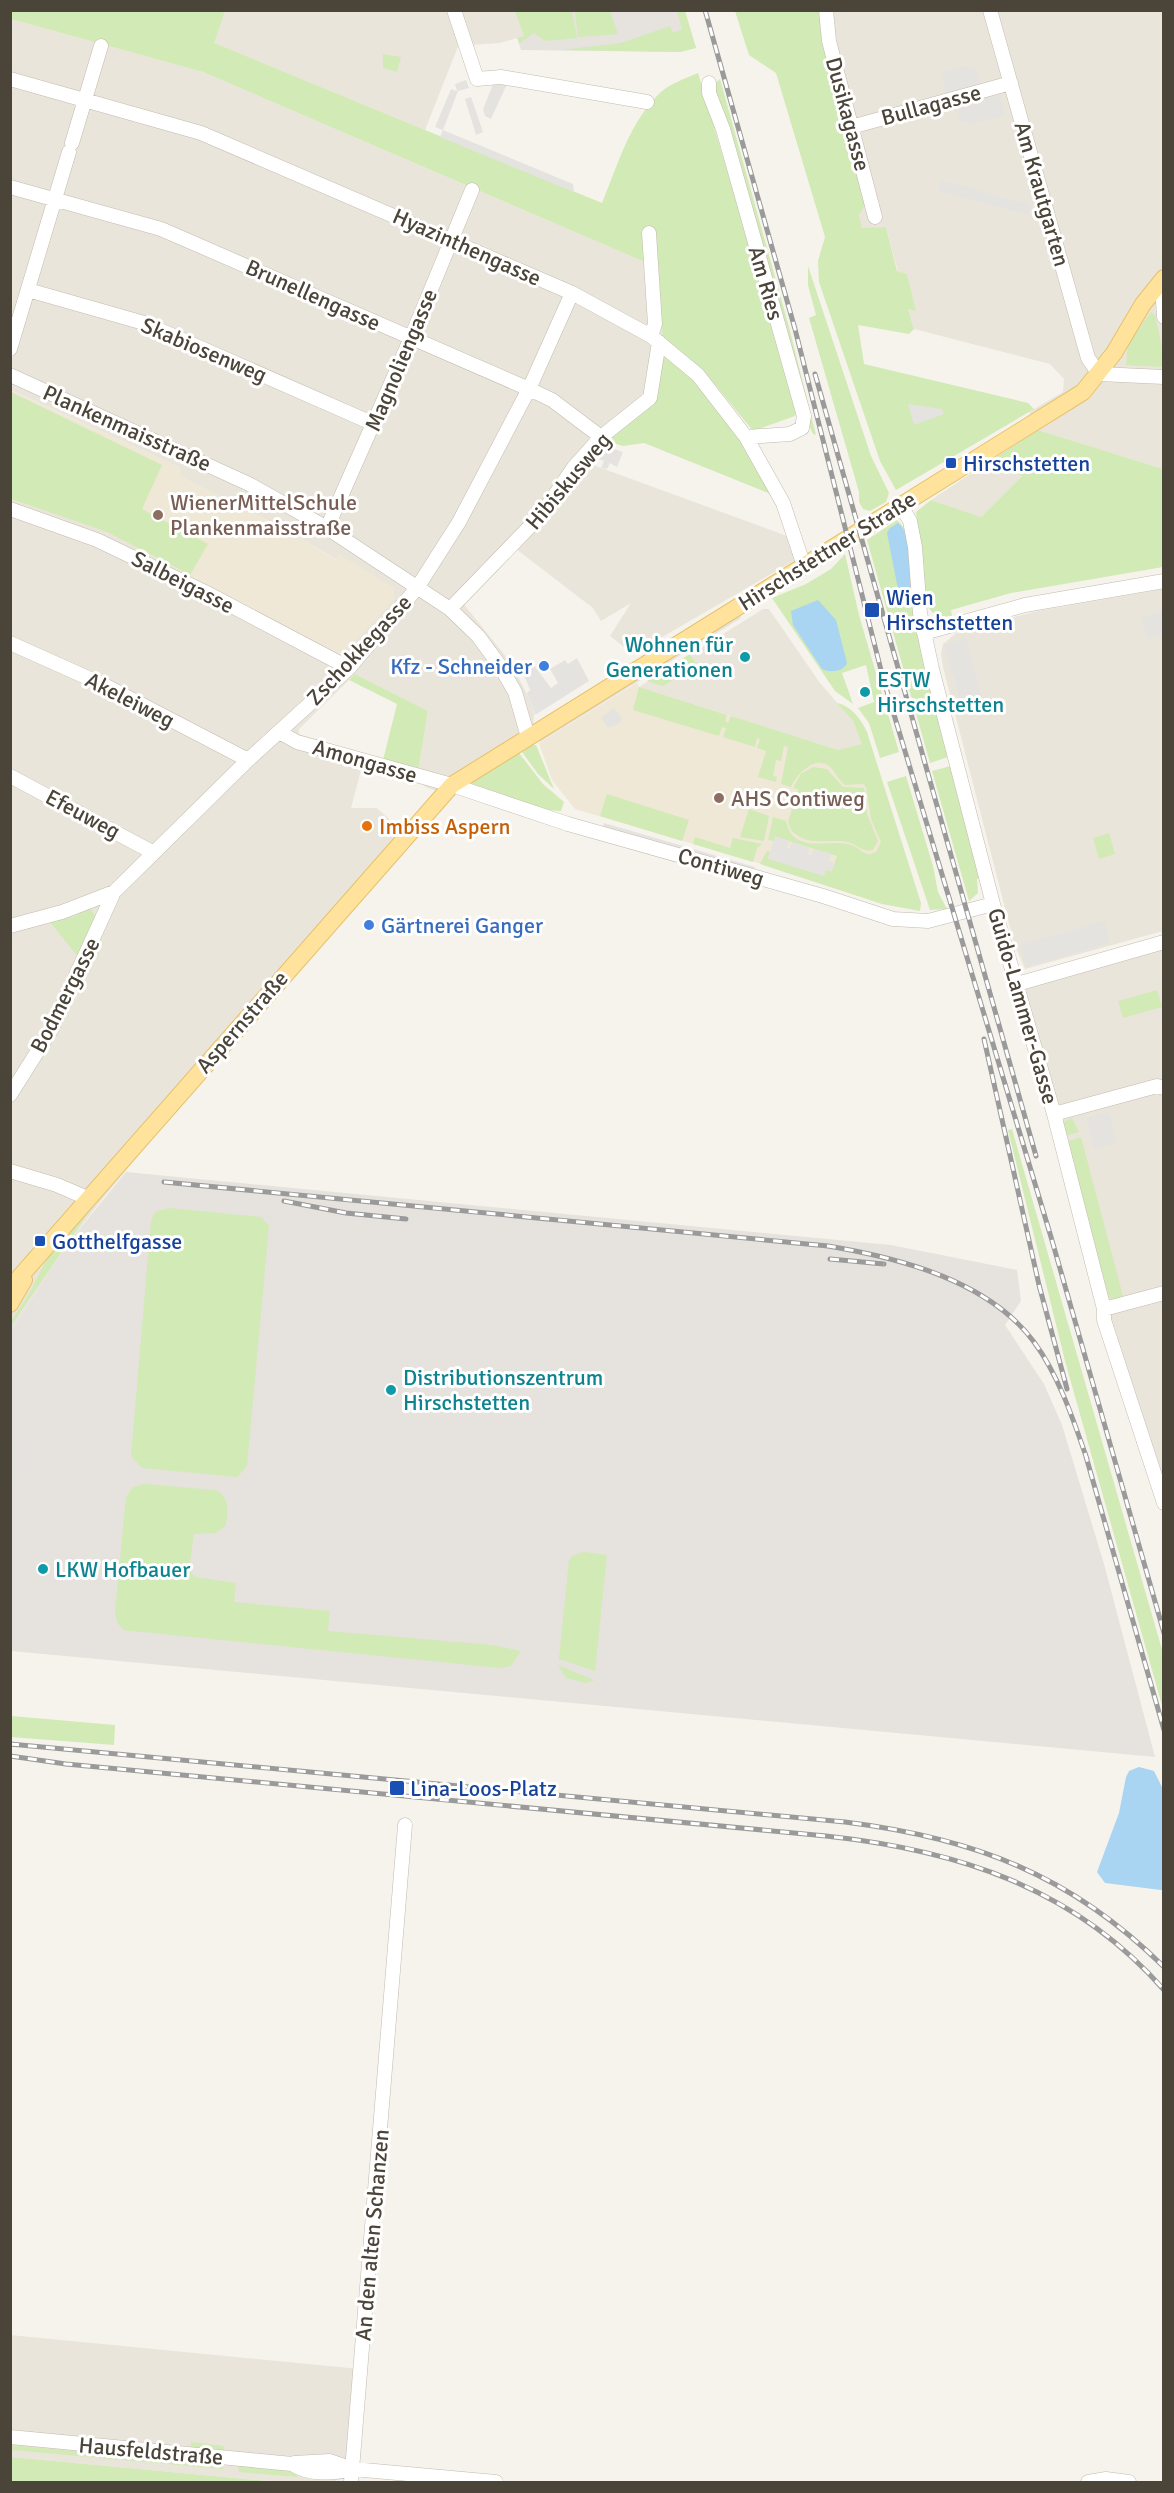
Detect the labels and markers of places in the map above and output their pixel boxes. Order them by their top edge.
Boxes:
place label: Hirschstetten [963,450,1090,477]
marker: Hirschstetten [944,456,958,470]
place label: WienerMittelSchule Plankenmaisstraße [170,489,357,541]
marker: WienerMittelSchule Plankenmaisstraße [151,508,165,522]
place label: Wien Hirschstetten [886,584,1013,636]
marker: Wien Hirschstetten [863,601,881,619]
place label: Wohnen für Generationen [606,631,733,683]
marker: Wohnen für Generationen [738,650,752,664]
place label: Kfz - Schneider [390,653,532,680]
marker: Kfz - Schneider [537,659,551,673]
place label: ESTW Hirschstetten [877,666,1004,718]
marker: ESTW Hirschstetten [858,685,872,699]
place label: AHS Contiweg [731,785,865,812]
marker: AHS Contiweg [712,791,726,805]
place label: Imbiss Aspern [379,813,511,840]
marker: Imbiss Aspern [360,819,374,833]
place label: Gärtnerei Ganger [381,912,543,939]
marker: Gärtnerei Ganger [362,918,376,932]
place label: Gotthelfgasse [52,1228,182,1255]
marker: Gotthelfgasse [33,1234,47,1248]
place label: Distributionszentrum Hirschstetten [403,1364,603,1416]
marker: Distributionszentrum Hirschstetten [384,1383,398,1397]
place label: LKW Hofbauer [55,1556,190,1583]
marker: LKW Hofbauer [36,1562,50,1576]
place label: Lina-Loos-Platz [410,1775,557,1802]
marker: Lina-Loos-Platz [388,1779,406,1797]

